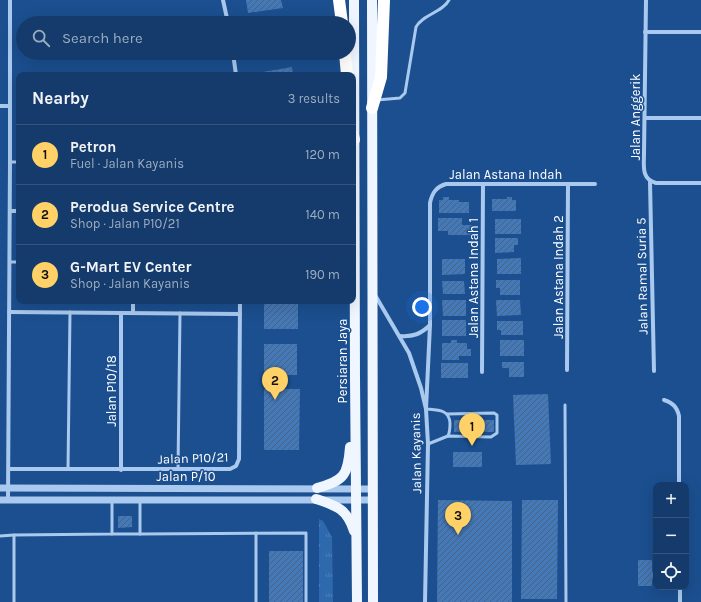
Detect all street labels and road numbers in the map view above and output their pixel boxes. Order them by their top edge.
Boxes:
street label: Jalan Anggerik [628,74,643,160]
street label: Jalan Astana Indah [450,167,562,182]
street label: Jalan Astana Indah 2 [551,215,566,339]
street label: Jalan Ramal Suria 5 [633,217,651,335]
street label: Jalan Astana Indah 1 [466,218,481,338]
street label: Persiaran Jaya [335,319,350,403]
street label: Jalan P10/18 [104,355,119,427]
street label: Jalan Kayanis [408,412,424,494]
street label: Jalan P10/21 [157,449,229,467]
street label: Jalan P/10 [157,469,216,484]

